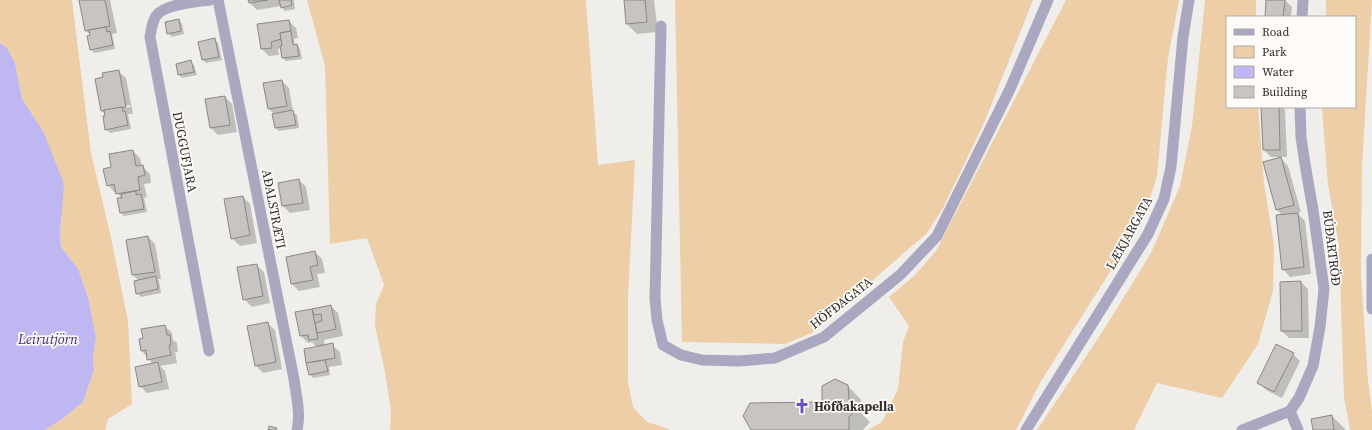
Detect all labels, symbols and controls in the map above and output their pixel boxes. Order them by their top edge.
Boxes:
legend [1226,16,1356,108]
text: Road [1262,24,1289,40]
text: Park [1262,44,1287,60]
text: Water [1262,64,1294,80]
text: Building [1262,84,1307,100]
street label: DUGGUFJARA [169,110,201,194]
street label: AÐALSTRÆTI [258,168,290,250]
street label: LÆKJARGATA [1102,193,1156,273]
street label: BÚÐARTRÖÐ [1319,209,1345,287]
street label: HÖFÐAGATA [806,273,876,333]
water label: Leirutjörn [17,329,78,349]
church icon: Höfðakapella [793,397,811,415]
place label: Höfðakapella [814,398,894,415]

